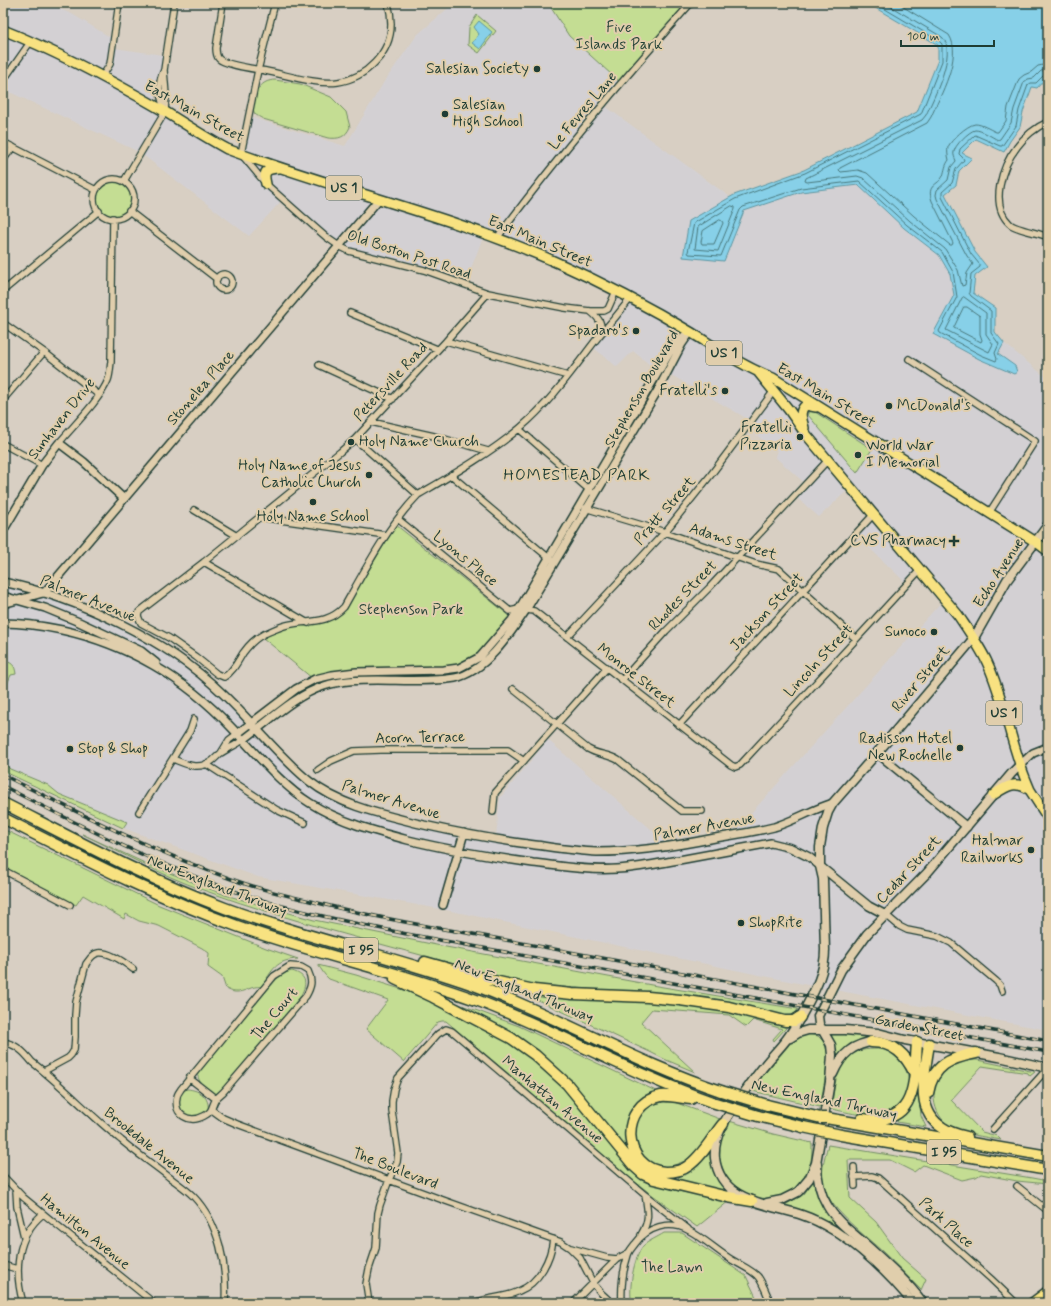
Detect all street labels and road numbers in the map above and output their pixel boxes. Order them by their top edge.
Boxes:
street label: Le Fevres Lane [544,67,622,154]
street label: East Main Street [141,76,247,148]
road number: US 1 [326,176,362,200]
street label: East Main Street [485,211,595,273]
street label: Old Boston Post Road [344,226,474,284]
street label: Stephenson Boulevard [600,327,684,451]
street label: Petersville Road [349,338,433,426]
road number: US 1 [706,341,742,365]
street label: Stonelea Place [163,346,239,430]
street label: East Main Street [773,359,879,433]
street label: Sunhaven Drive [24,374,100,464]
street label: Pratt Street [630,472,700,550]
street label: Adams Street [687,518,780,566]
street label: Lyons Place [429,527,502,591]
street label: Echo Avenue [969,534,1029,612]
street label: Rhodes Street [644,556,722,636]
street label: Jackson Street [726,569,808,655]
street label: Palmer Avenue [37,571,139,627]
street label: Lincoln Street [780,620,858,702]
street label: Monroe Street [593,639,679,713]
street label: River Street [888,642,955,716]
road number: US 1 [986,701,1022,725]
street label: Acorn Terrace [375,727,465,749]
street label: Palmer Avenue [339,776,443,824]
street label: Palmer Avenue [652,808,756,846]
street label: Cedar Street [872,831,946,909]
street label: New England Thruway [144,850,290,922]
road number: I 95 [344,938,378,962]
street label: New England Thruway [452,954,597,1028]
street label: The Court [247,983,303,1045]
street label: Garden Street [873,1010,965,1046]
street label: Manhattan Avenue [497,1052,607,1149]
street label: New England Thruway [749,1075,899,1125]
street label: Brookdale Avenue [99,1103,199,1189]
road number: I 95 [927,1140,961,1164]
street label: The Boulevard [349,1143,441,1195]
street label: Hamilton Avenue [36,1189,134,1275]
street label: Park Place [914,1193,978,1253]

